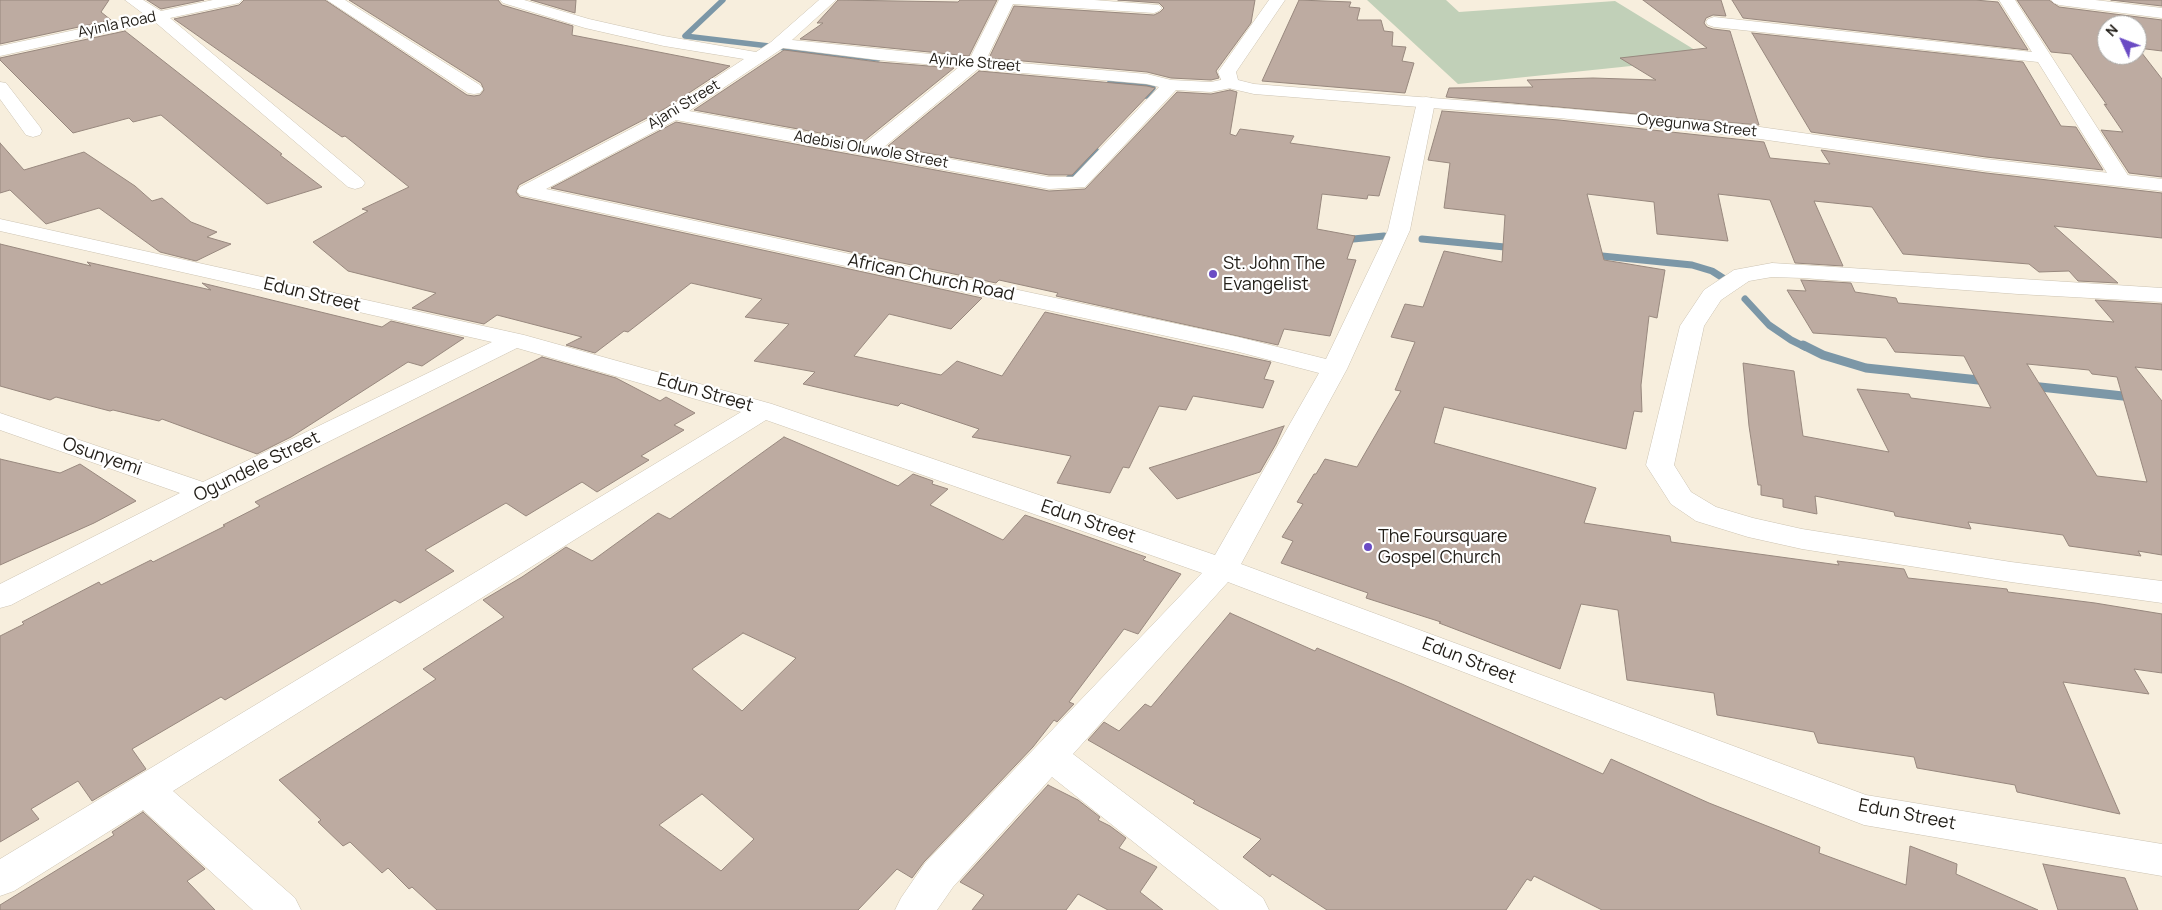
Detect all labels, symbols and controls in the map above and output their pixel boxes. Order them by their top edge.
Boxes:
street label: Ayinla Road [76,8,158,42]
north arrow [2097,15,2147,65]
text: N [2101,20,2122,40]
street label: Ayinke Street [928,50,1022,76]
street label: Ajani Street [645,76,723,134]
street label: Oyegunwa Street [1636,111,1758,141]
street label: Adebisi Oluwole Street [792,128,950,172]
street label: African Church Road [846,250,1016,306]
place label: St. John The Evangelist [1223,253,1325,296]
marker: St. John The Evangelist [1207,268,1219,280]
street label: Edun Street [261,273,363,317]
street label: Edun Street [655,369,755,417]
street label: Ogundele Street [191,427,323,507]
street label: Osunyemi [60,433,144,481]
street label: Edun Street [1038,496,1138,548]
place label: The Foursquare Gospel Church [1378,526,1507,568]
marker: The Foursquare Gospel Church [1362,541,1374,553]
street label: Edun Street [1419,633,1519,689]
street label: Edun Street [1856,795,1958,835]

